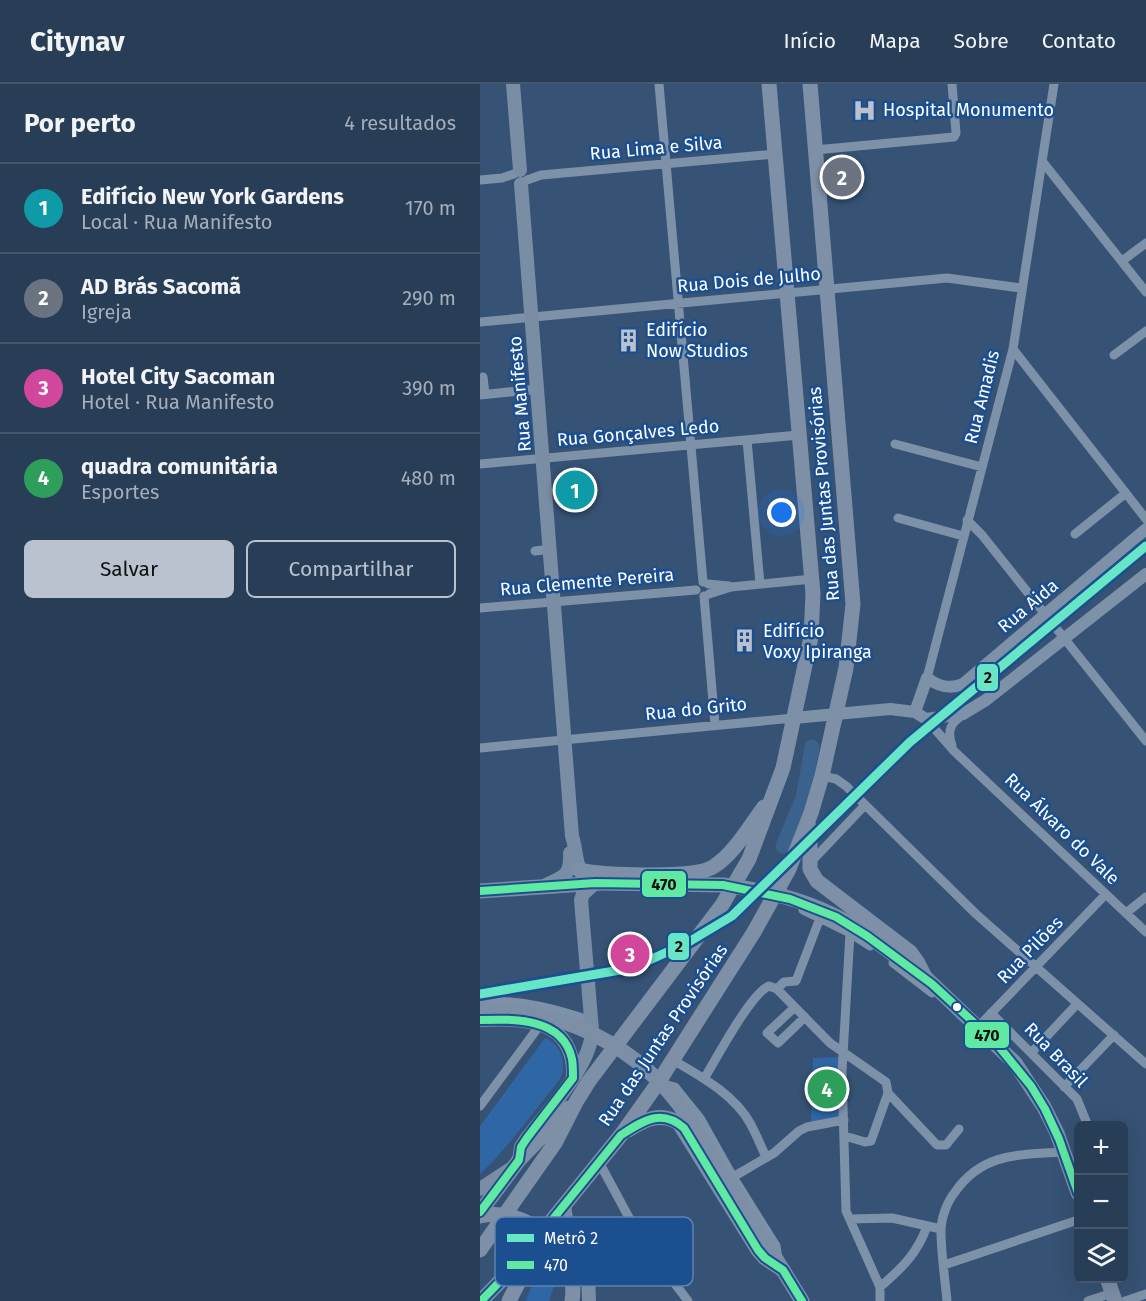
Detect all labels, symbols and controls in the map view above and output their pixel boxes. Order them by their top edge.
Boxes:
text: Citynav [30,25,125,58]
text: Início [783,28,836,54]
text: Mapa [869,28,921,54]
text: Sobre [954,28,1009,54]
text: Contato [1042,28,1116,54]
hospital icon: Hospital Monumento [852,97,878,123]
place label: Hospital Monumento [883,99,1054,121]
text: Por perto [24,108,136,139]
text: 4 resultados [344,111,456,135]
street label: Rua Lima e Silva [589,131,723,165]
pin: 2 [822,154,862,200]
text: Edifício New York Gardens [81,183,344,210]
text: 1 [39,196,48,220]
text: 170 m [405,196,456,220]
text: Local · Rua Manifesto [81,210,273,234]
street label: Rua Dois de Julho [676,263,822,297]
text: AD Brás Sacomã [81,273,241,300]
text: 2 [38,286,49,310]
text: 290 m [402,286,456,310]
text: Igreja [81,300,132,324]
place label: Edifício Now Studios [646,319,748,362]
building icon: Edifício Now Studios [615,327,641,353]
street label: Rua Manifesto [504,335,536,453]
street label: Rua Amadis [960,348,1004,446]
text: Hotel City Sacoman [81,363,275,390]
text: 3 [38,376,49,400]
text: 390 m [402,376,456,400]
street label: Rua das Juntas Provisórias [804,386,844,602]
text: Hotel · Rua Manifesto [81,390,274,414]
street label: Rua Gonçalves Ledo [556,415,720,451]
text: quadra comunitária [81,453,278,480]
text: 4 [38,466,49,490]
text: 480 m [401,466,456,490]
pin: 1 [556,468,595,512]
text: Esportes [81,480,159,504]
your location [767,498,796,527]
button: Salvar [24,540,234,598]
button: Compartilhar [246,540,456,598]
street label: Rua Clemente Pereira [499,563,675,601]
street label: Rua Aida [993,574,1063,638]
place label: Edifício Voxy Ipiranga [763,620,872,663]
building icon: Edifício Voxy Ipiranga [732,628,758,654]
line badge: 2 [976,663,999,692]
text: 2 [984,668,992,687]
street label: Rua do Grito [644,693,748,725]
street label: Rua Álvaro do Vale [1000,768,1125,889]
line badge: 470 [641,870,687,898]
text: 470 [651,875,677,894]
street label: Rua Pilões [992,912,1068,988]
pin: 3 [610,932,650,976]
line badge: 2 [667,932,690,961]
text: 2 [675,937,683,956]
street label: Rua das Juntas Provisórias [594,940,732,1130]
unlabelled marker [951,1001,963,1013]
street label: Rua Brasil [1020,1018,1092,1092]
line badge: 470 [964,1021,1010,1049]
text: 470 [974,1026,1000,1045]
pin: 4 [808,1066,846,1112]
map controls [1074,1121,1128,1283]
button: + [1074,1121,1128,1175]
button: − [1074,1175,1128,1229]
legend [495,1217,693,1286]
text: Metrô 2 [544,1229,598,1248]
button: layers [1074,1229,1128,1283]
text: 470 [544,1256,568,1275]

